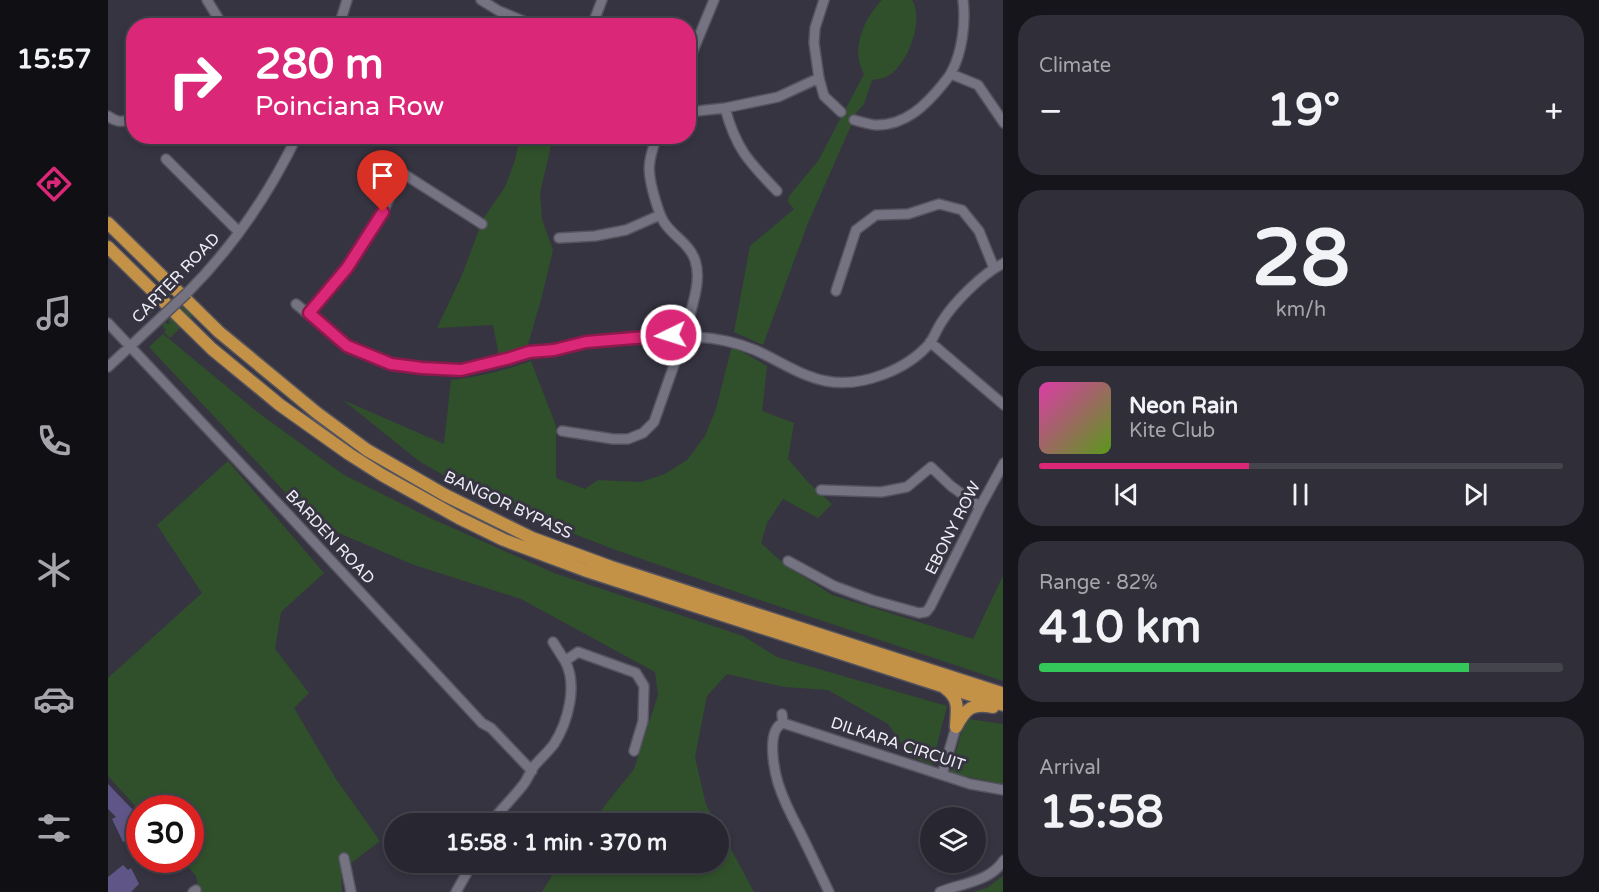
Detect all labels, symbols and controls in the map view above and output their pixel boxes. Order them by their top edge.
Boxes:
text: 280 m [255,39,384,90]
icon: right [156,42,234,120]
text: 15:57 [17,43,91,76]
text: Climate [1039,54,1111,78]
text: 19° [1267,84,1340,138]
text: Poinciana Row [255,90,444,123]
text: − [1039,92,1063,131]
text: + [1544,92,1563,131]
pin [357,150,408,212]
icon: arrive [366,159,399,192]
icon: directions [33,163,75,205]
text: 28 [1252,212,1350,306]
street label: CARTER ROAD [128,229,224,327]
icon: music [33,292,75,334]
text: km/h [1276,298,1326,322]
position arrow [639,303,703,367]
text: Neon Rain [1129,393,1238,419]
text: Kite Club [1129,419,1215,443]
icon: phone [33,420,75,462]
street label: BANGOR BYPASS [441,467,575,544]
street label: EBONY ROW [921,478,985,578]
icon: previous [1110,478,1143,511]
icon: pause [1284,478,1317,511]
icon: next [1459,478,1492,511]
street label: BARDEN ROAD [281,486,379,588]
icon: climate [33,549,75,591]
text: Range · 82% [1039,571,1158,595]
text: 410 km [1039,601,1201,655]
icon: car [33,678,75,720]
street label: DILKARA CIRCUIT [828,713,968,775]
text: Arrival [1039,756,1101,780]
text: 15:58 [1039,786,1164,840]
speed limit sign: 30 [126,795,204,873]
icon: filters [33,807,75,849]
map controls [920,807,986,873]
button: layers [920,807,986,873]
text: 15:58 · 1 min · 370 m [446,830,667,856]

